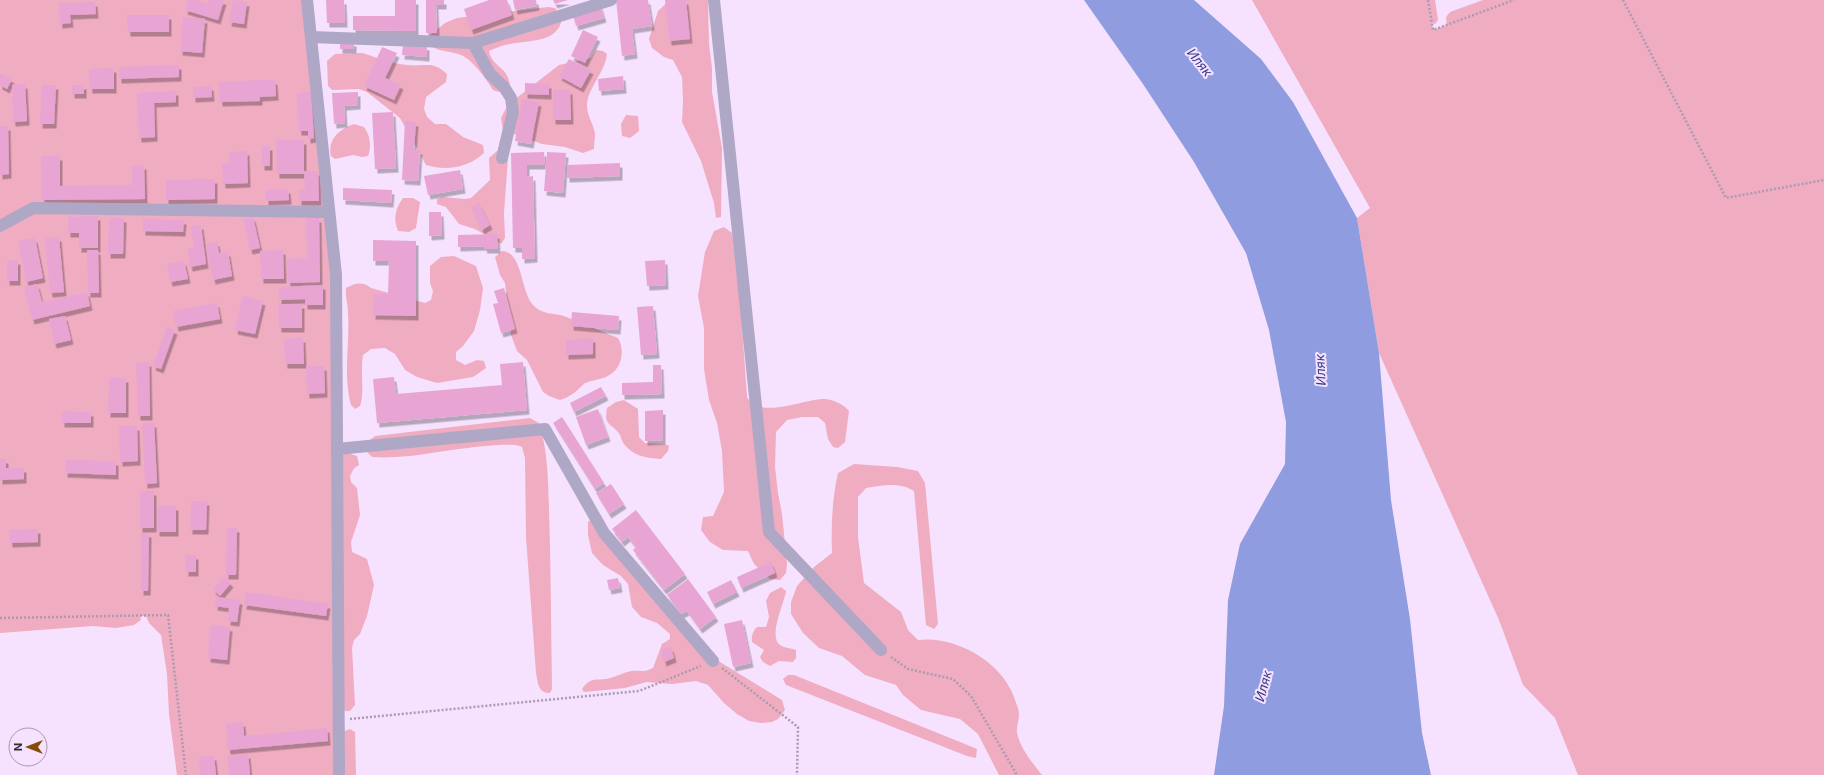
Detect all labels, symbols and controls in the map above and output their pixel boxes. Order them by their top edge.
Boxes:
water label: Иляк [1184,45,1217,80]
water label: Иляк [1311,353,1329,386]
water label: Иляк [1251,668,1275,703]
north arrow [8,727,48,767]
text: N [11,743,25,751]

